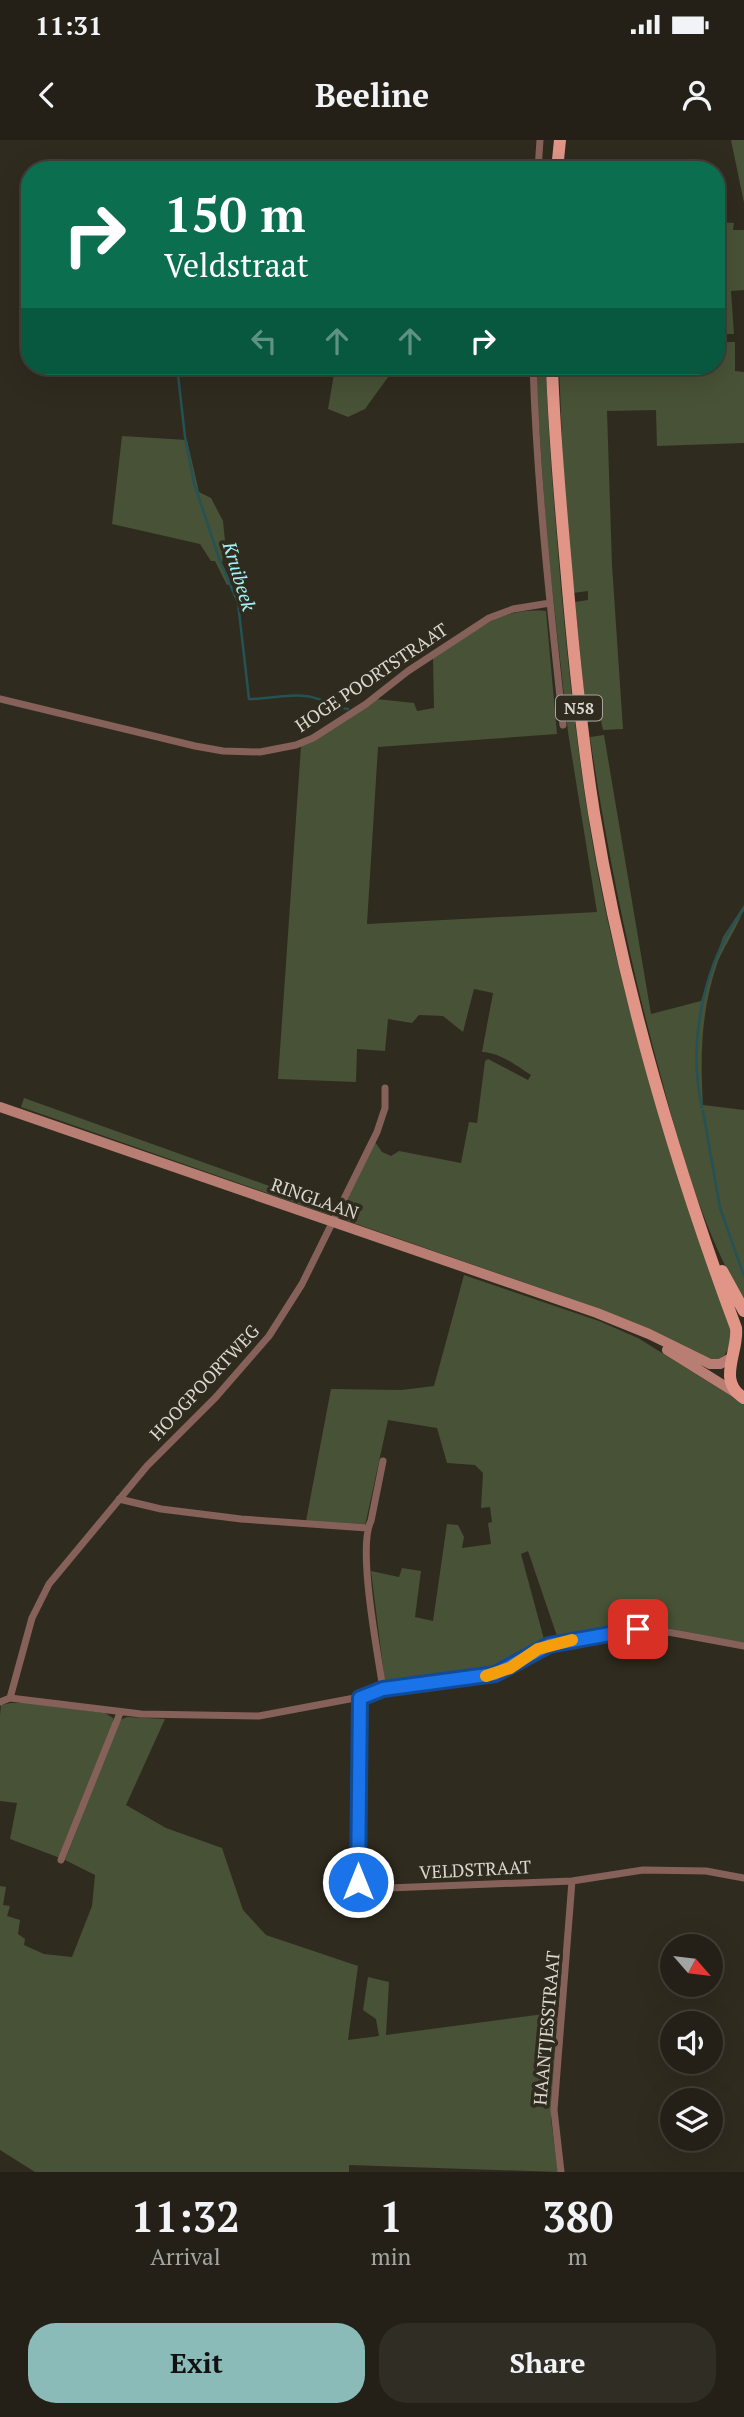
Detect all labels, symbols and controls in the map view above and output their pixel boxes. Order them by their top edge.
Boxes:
text: 11:31 [35,8,103,42]
text: Beeline [315,74,429,116]
icon: back [28,76,66,114]
icon: person [678,76,716,114]
text: 150 m [164,181,306,246]
icon: right [49,189,140,280]
text: Veldstraat [164,244,309,286]
icon: left [245,322,283,360]
icon: ahead [318,322,356,360]
icon: ahead [391,322,429,360]
icon: right [464,322,502,360]
water label: Kruibeek [217,537,263,614]
street label: HOGE POORTSTRAAT [290,617,452,737]
road number: N58 [556,695,602,720]
street label: RINGLAAN [268,1172,362,1224]
street label: HOOGPOORTWEG [144,1318,265,1445]
pin [608,1599,668,1659]
icon: arrive [619,1610,657,1648]
position arrow [321,1845,395,1919]
street label: VELDSTRAAT [418,1854,532,1884]
north arrow [660,1934,723,1997]
map controls [660,1934,723,2151]
street label: HAANTJESSTRAAT [527,1950,565,2106]
button: sound [660,2011,723,2074]
button: layers [660,2088,723,2151]
text: 11:32 [131,2188,240,2244]
text: 1 [379,2188,403,2244]
text: 380 [542,2188,613,2244]
text: Arrival [150,2241,221,2272]
text: min [371,2241,411,2272]
text: m [568,2241,588,2272]
button: Exit [28,2323,365,2403]
button: Share [379,2323,716,2403]

